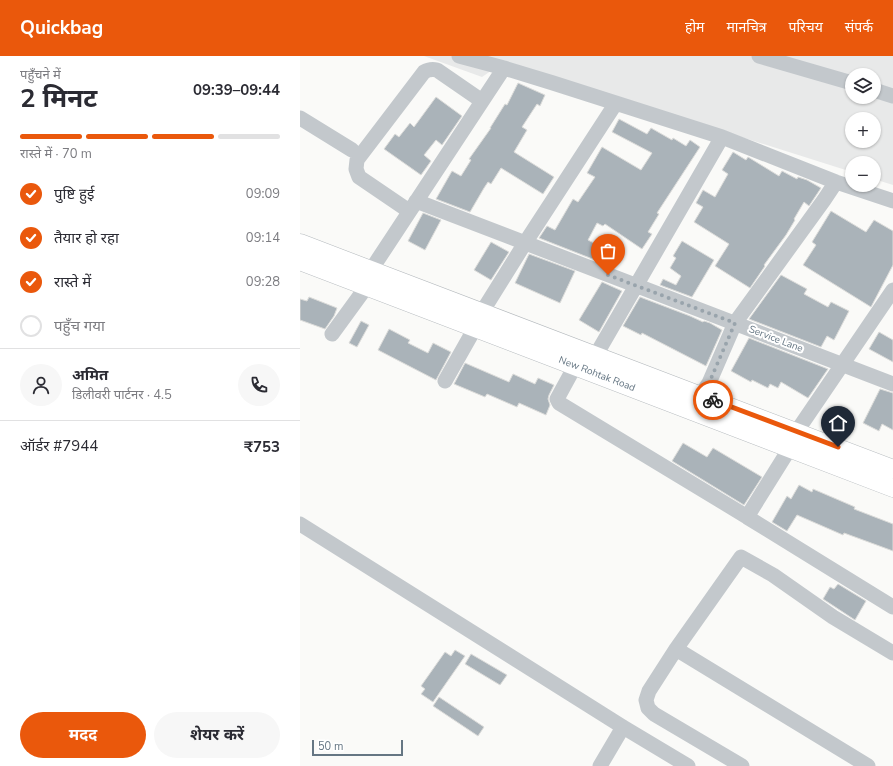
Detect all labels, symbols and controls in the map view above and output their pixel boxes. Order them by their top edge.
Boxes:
text: Quickbag [20,15,103,41]
text: होम [685,18,704,37]
text: मानचित्र [726,18,767,37]
text: परिचय [789,18,823,37]
text: संपर्क [845,18,873,37]
text: पहुँचने में [20,66,61,84]
map controls [845,68,881,192]
button: layers [845,68,881,104]
text: 09:39–09:44 [193,80,280,100]
text: 2 मिनट [20,81,97,116]
button: + [845,112,881,148]
text: रास्ते में · 70 m [20,145,92,163]
button: − [845,156,881,192]
icon: check [20,183,42,205]
text: पुष्टि हुई [54,184,94,204]
text: 09:09 [246,185,280,203]
icon: check [20,227,42,249]
text: तैयार हो रहा [54,228,119,248]
text: 09:14 [246,229,280,247]
pin [591,234,625,275]
icon: bag [597,240,619,262]
icon: check [20,271,42,293]
text: रास्ते में [54,272,91,292]
text: 09:28 [246,273,280,291]
text: पहुँच गया [54,316,105,336]
street label: Service Lane [747,322,805,356]
street label: New Rohtak Road [557,353,638,395]
button: person [20,364,62,406]
button: phone [238,364,280,406]
text: अमित [72,365,108,385]
courier [693,380,733,420]
text: डिलीवरी पार्टनर · 4.5 [72,386,172,404]
icon: bike [702,389,724,411]
pin [821,406,855,447]
icon: home [827,412,849,434]
text: ऑर्डर #7944 [20,436,98,456]
text: ₹753 [244,437,280,457]
button: मदद [20,712,146,758]
button: शेयर करें [154,712,280,758]
scale bar [312,738,403,757]
text: 50 m [318,739,343,754]

